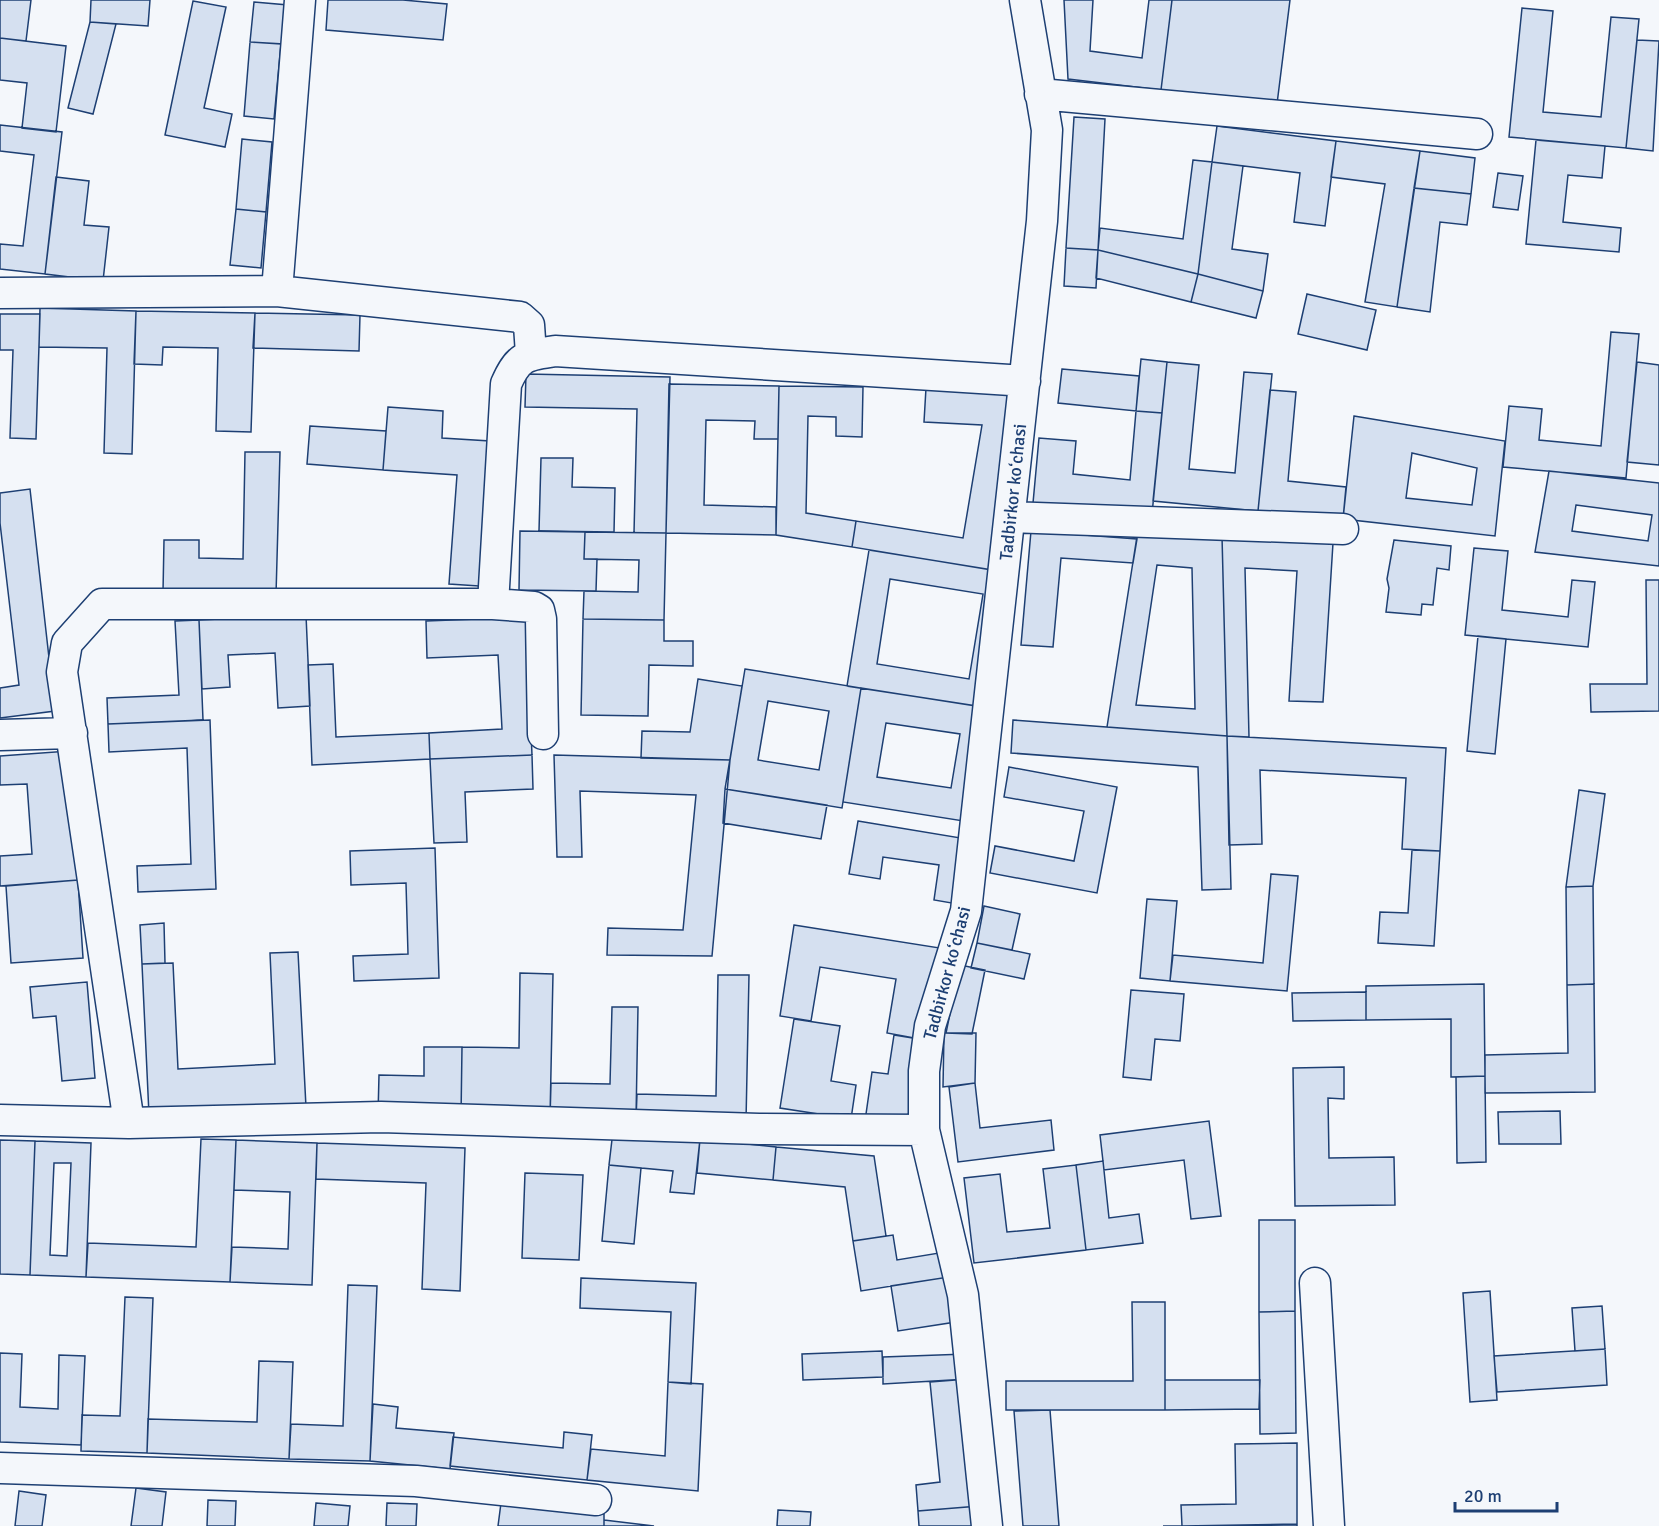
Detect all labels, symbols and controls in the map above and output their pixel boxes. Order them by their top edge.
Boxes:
street label: Tadbirkor koʻchasi [995,423,1031,561]
street label: Tadbirkor koʻchasi [919,904,975,1042]
scale bar [1455,1475,1557,1513]
text: 20 m [1464,1485,1502,1507]

